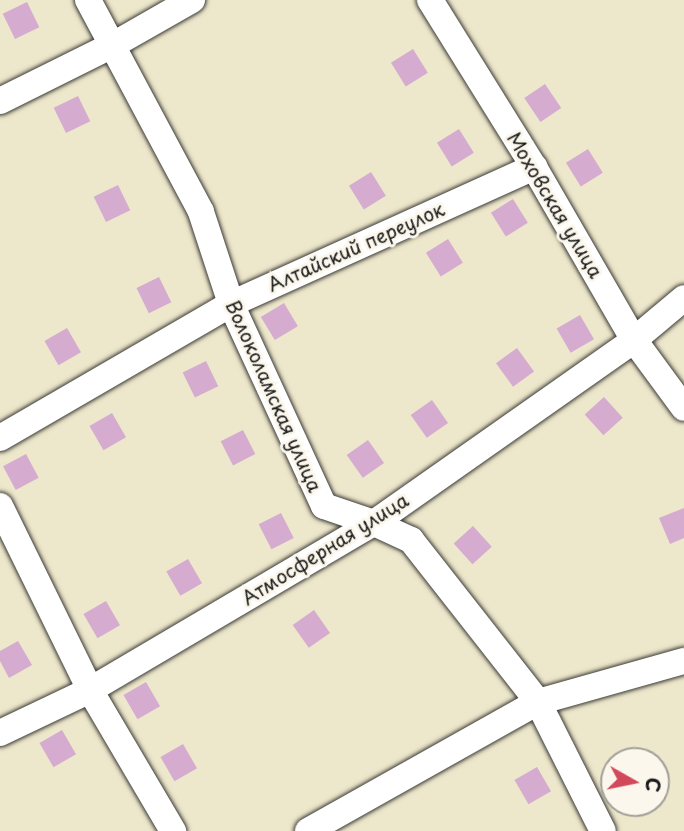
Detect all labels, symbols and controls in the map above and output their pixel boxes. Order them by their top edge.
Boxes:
street label: Моховская улица [502,128,608,282]
street label: Алтайский переулок [264,198,448,296]
street label: Волоколамская улица [221,296,327,496]
street label: Атмосферная улица [237,488,413,610]
north arrow [600,747,670,817]
text: С [639,776,669,794]

